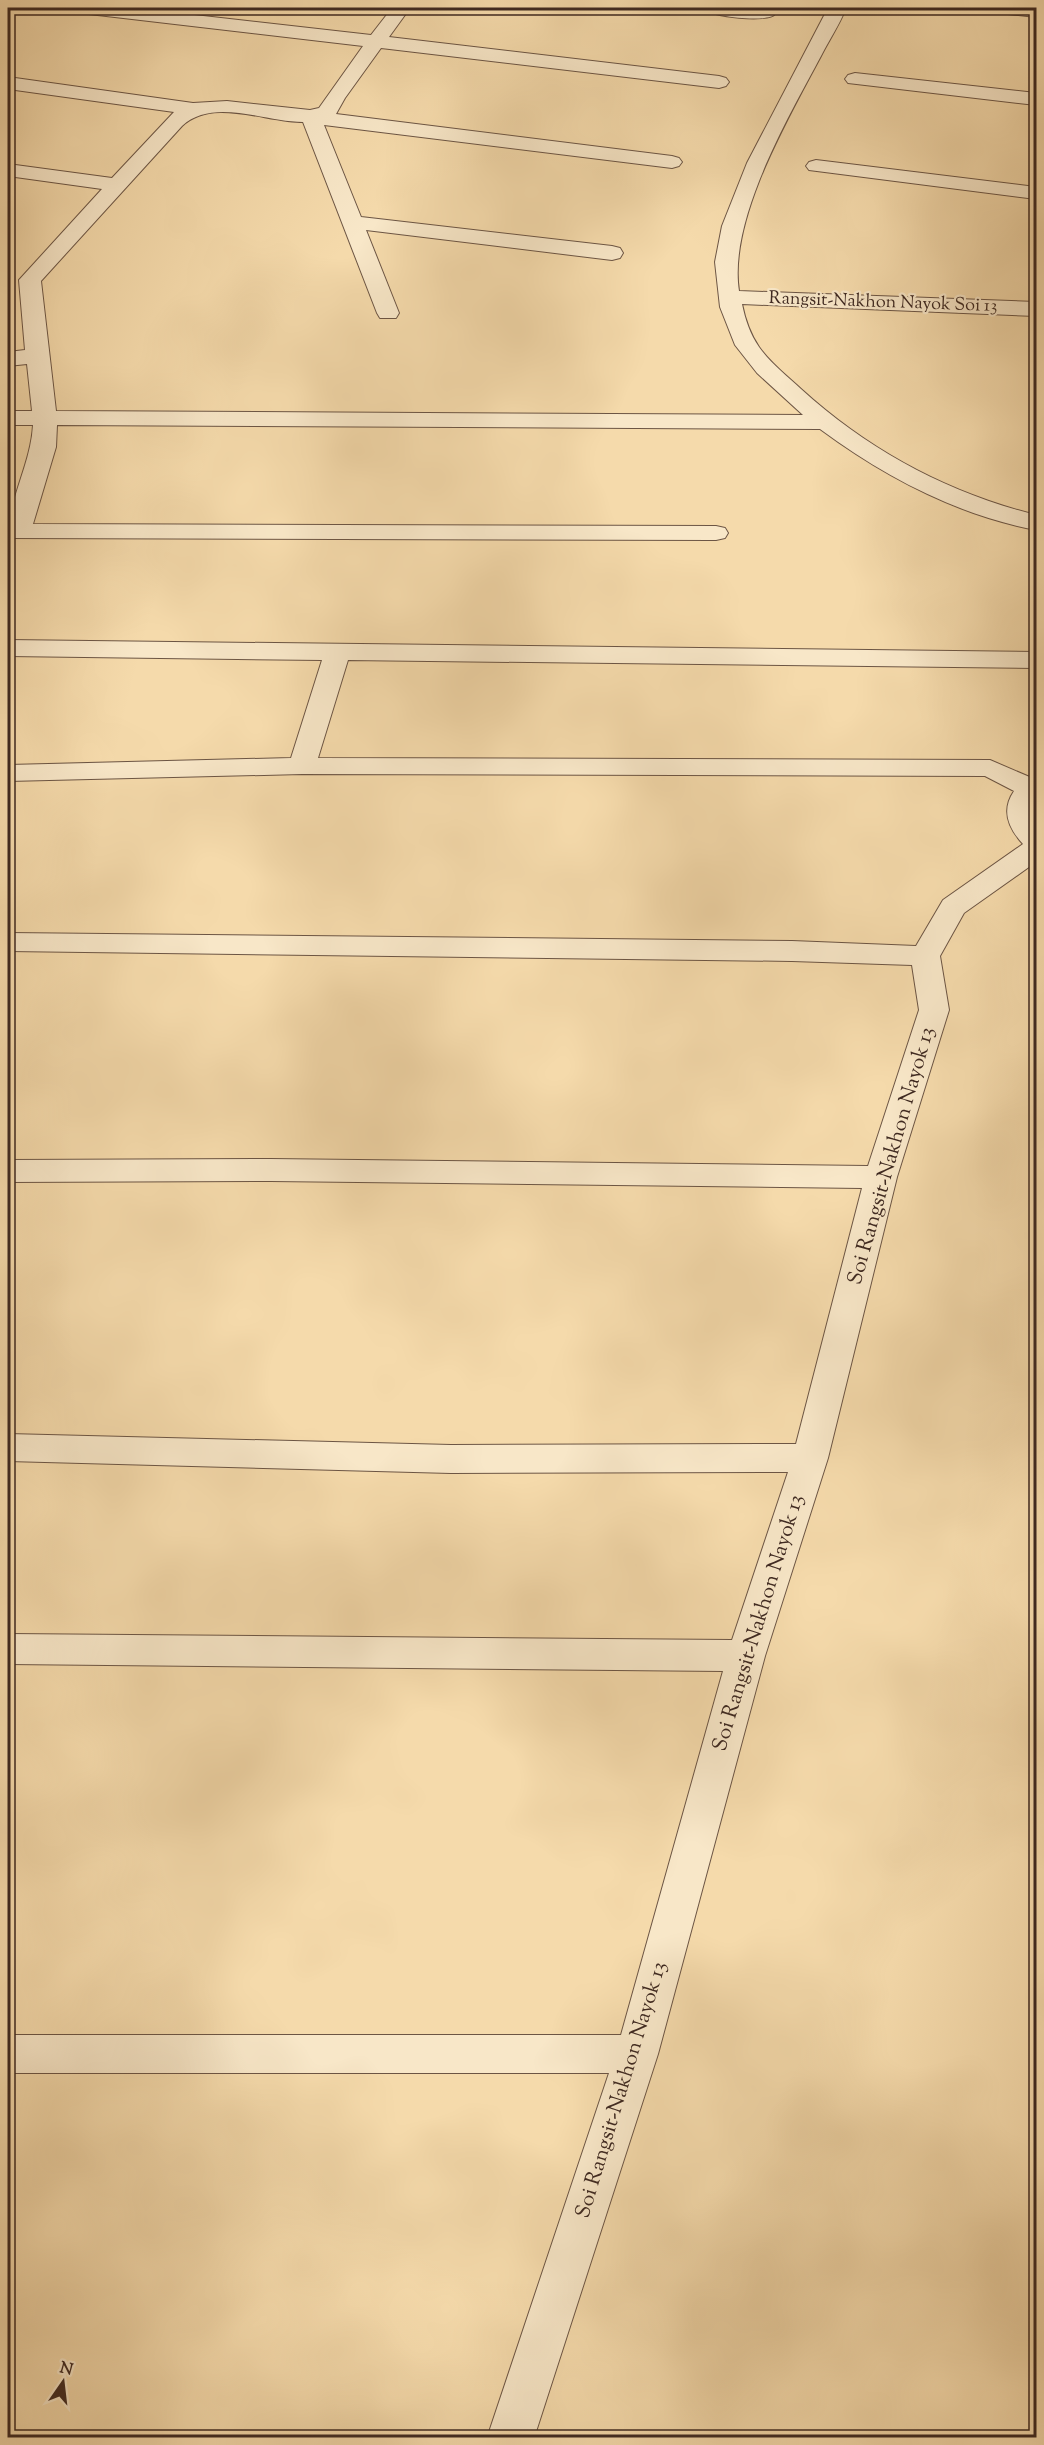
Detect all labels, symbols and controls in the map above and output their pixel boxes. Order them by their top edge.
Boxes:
street label: Rangsit-Nakhon Nayok Soi 13 [768,286,998,320]
street label: Soi Rangsit-Nakhon Nayok 13 [841,1024,943,1288]
street label: Soi Rangsit-Nakhon Nayok 13 [706,1491,812,1755]
street label: Soi Rangsit-Nakhon Nayok 13 [569,1958,675,2222]
north arrow [33,2352,93,2412]
text: N [57,2357,75,2383]

